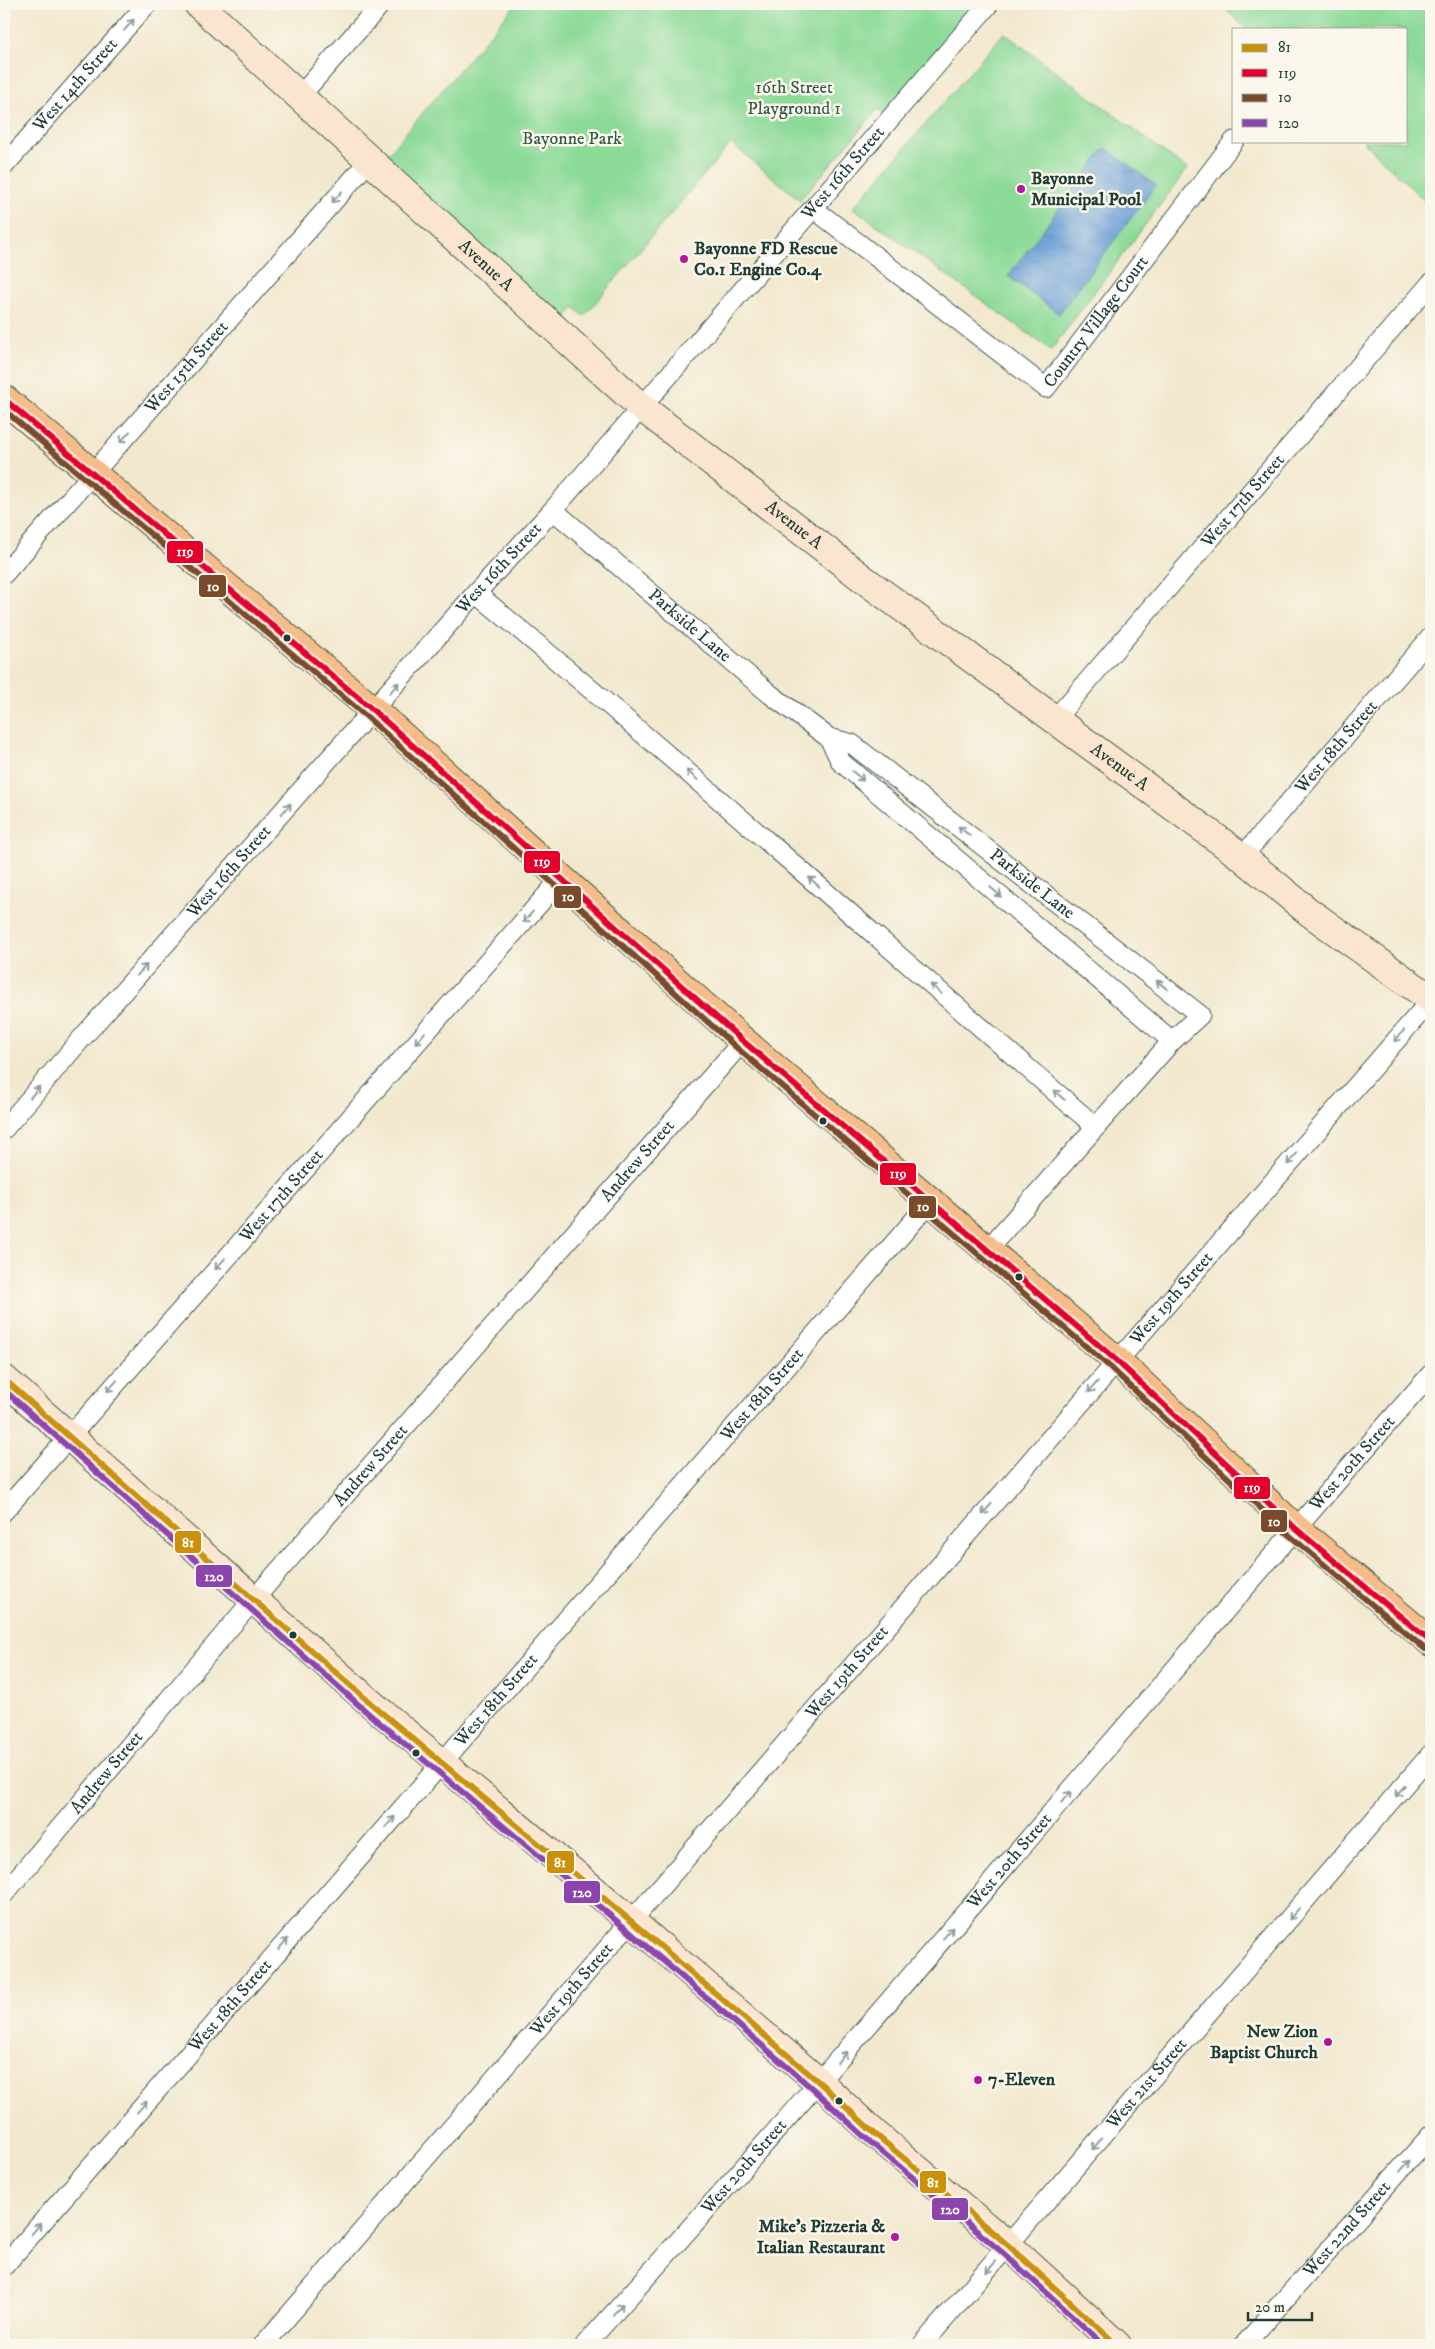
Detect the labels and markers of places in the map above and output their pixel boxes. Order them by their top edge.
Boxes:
place label: Bayonne Municipal Pool [1031,168,1142,211]
marker: Bayonne Municipal Pool [1015,183,1027,195]
place label: Bayonne FD Rescue Co.1 Engine Co.4 [694,238,838,281]
marker: Bayonne FD Rescue Co.1 Engine Co.4 [678,253,690,265]
unlabelled marker [282,633,292,643]
unlabelled marker [818,1116,828,1126]
unlabelled marker [1014,1272,1024,1282]
unlabelled marker [288,1630,298,1640]
unlabelled marker [411,1748,421,1758]
place label: New Zion Baptist Church [1210,2021,1319,2064]
marker: New Zion Baptist Church [1322,2036,1334,2048]
place label: 7-Eleven [988,2069,1056,2091]
marker: 7-Eleven [972,2074,984,2086]
unlabelled marker [834,2096,844,2106]
place label: Mike's Pizzeria & Italian Restaurant [757,2216,885,2259]
marker: Mike's Pizzeria & Italian Restaurant [889,2231,901,2243]

